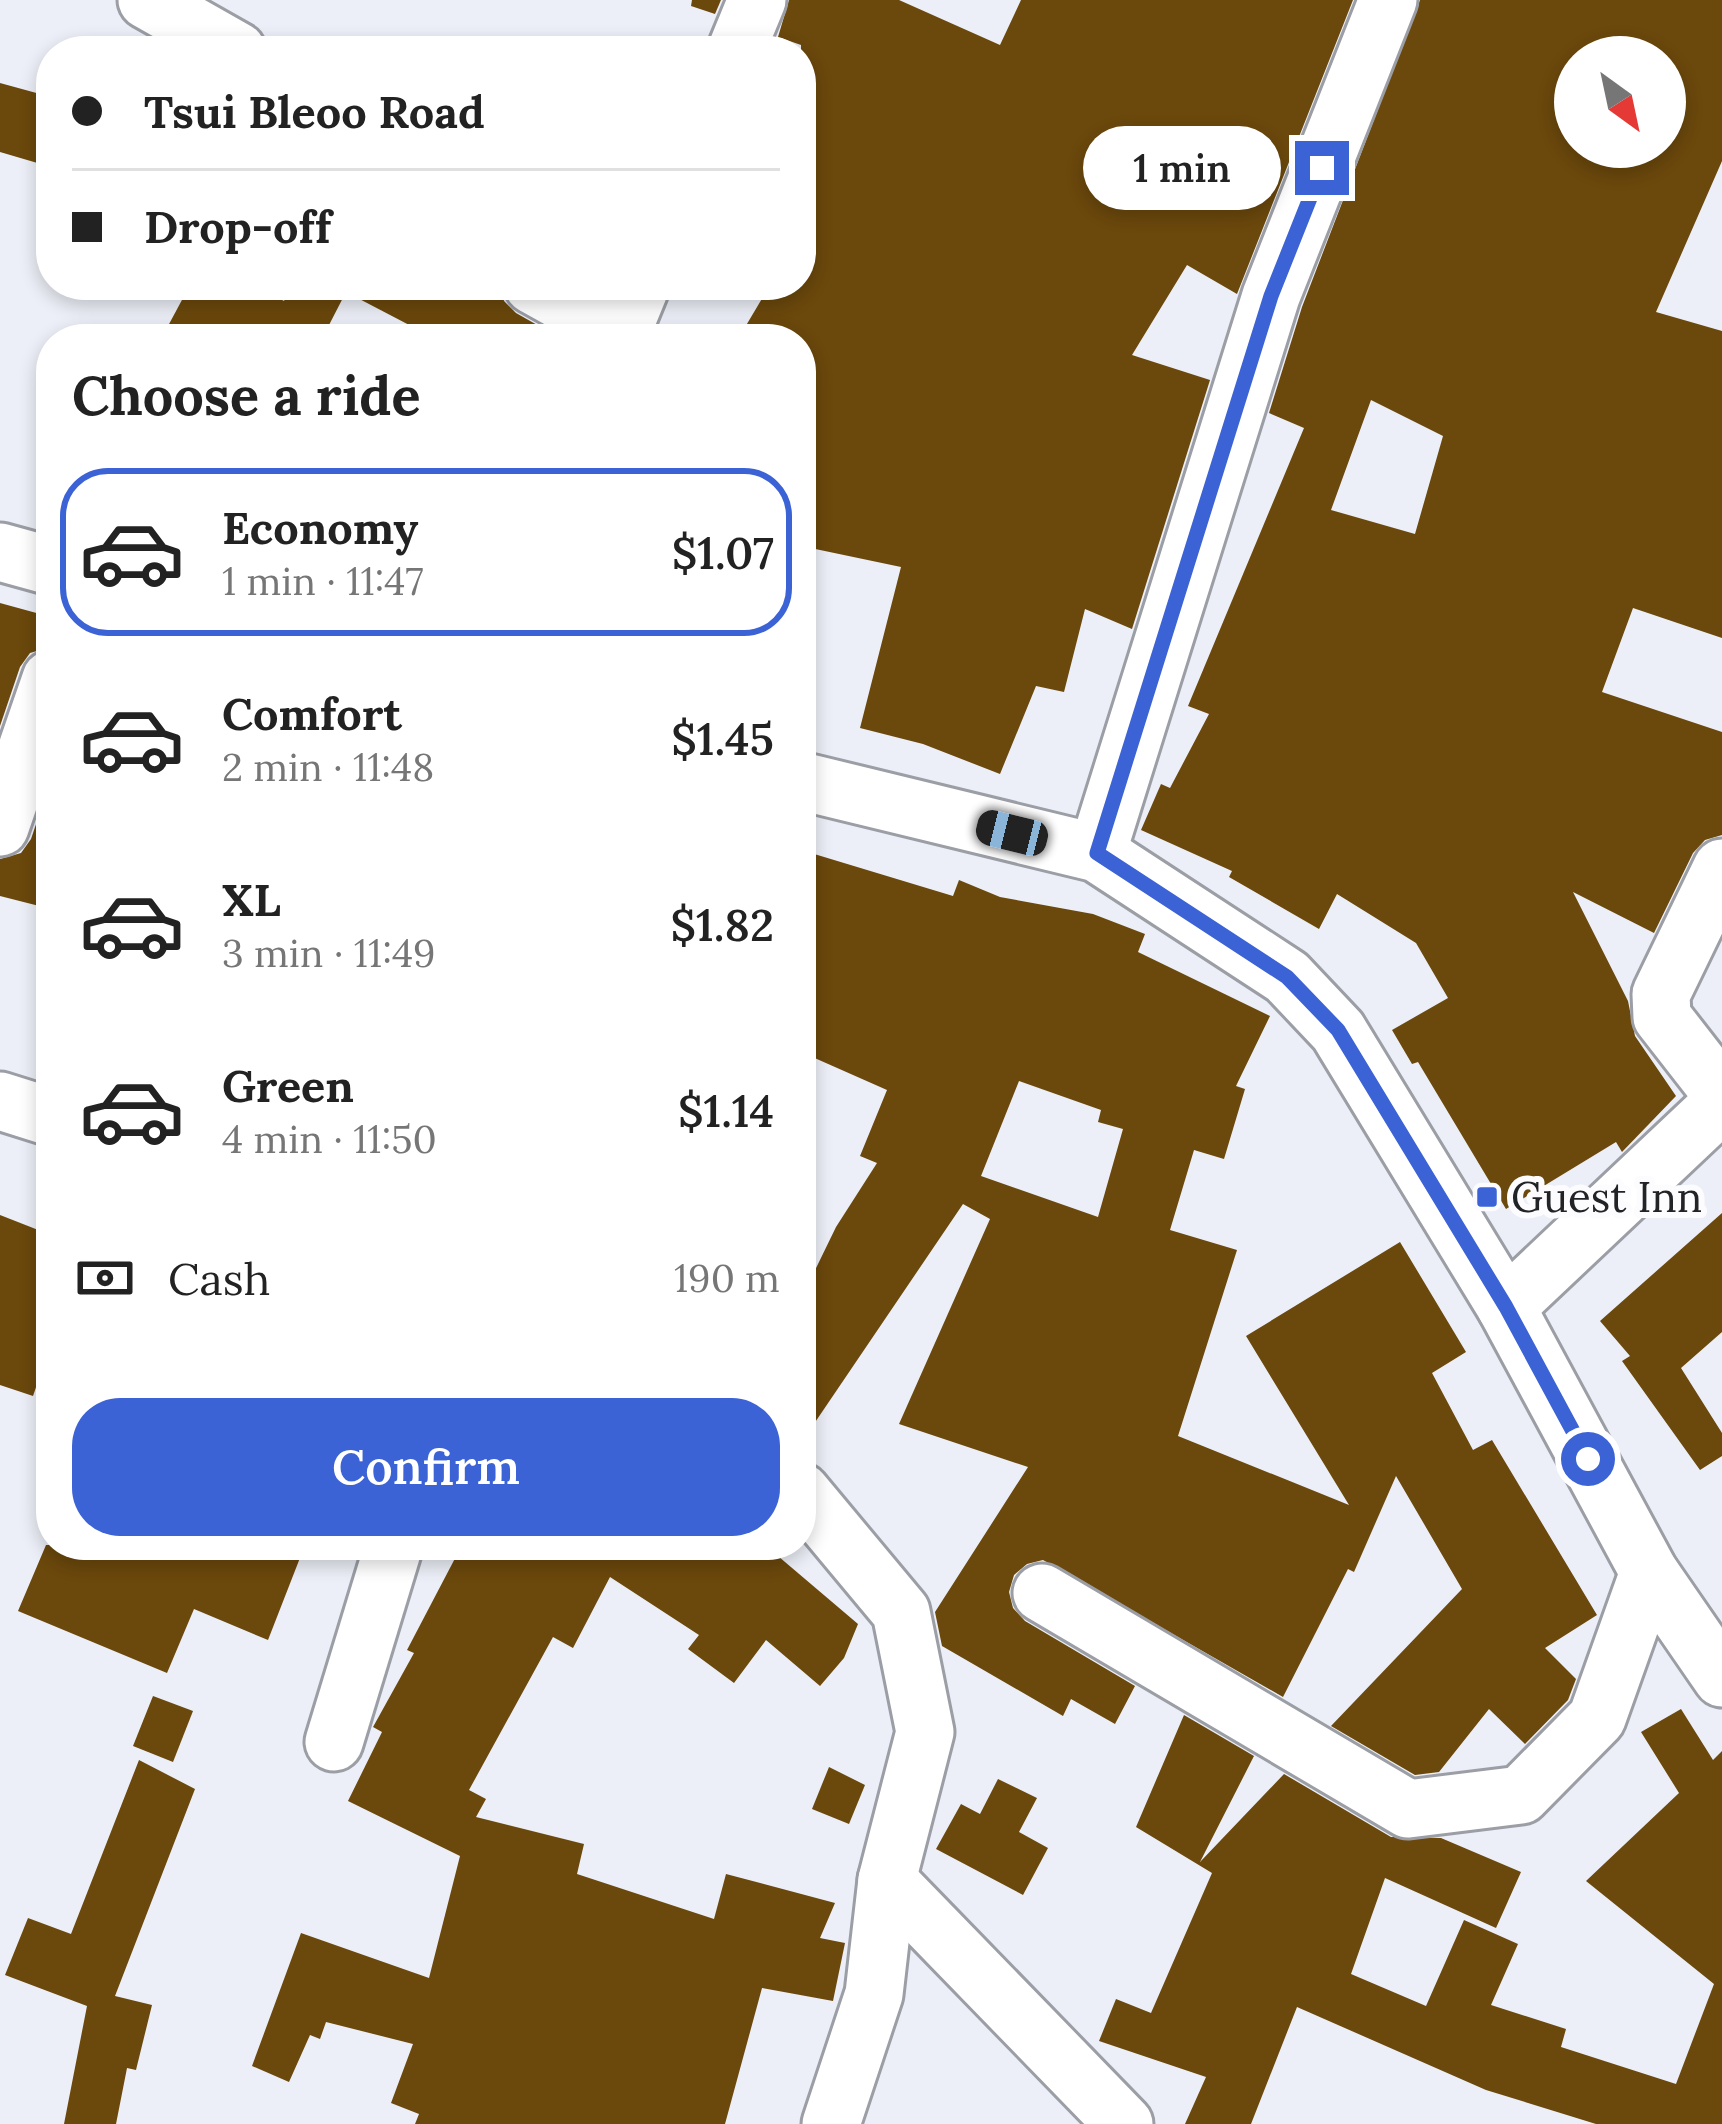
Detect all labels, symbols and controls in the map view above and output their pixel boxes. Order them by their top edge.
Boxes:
north arrow [1554,36,1686,168]
map controls [1554,36,1686,168]
text: Tsui Bleoo Road [144,83,485,140]
callout: 1 min [1082,126,1280,210]
route end [1295,141,1349,195]
text: 1 min [1133,143,1231,193]
text: Drop-off [144,198,331,255]
text: Choose a ride [72,361,421,430]
icon: car [78,498,186,606]
text: Economy [222,499,418,556]
text: $1.07 [672,524,774,581]
text: 1 min · 11:47 [222,556,423,606]
icon: car [78,684,186,792]
text: Comfort [222,685,402,742]
text: $1.45 [671,710,774,767]
text: 2 min · 11:48 [222,742,434,792]
car [973,807,1051,859]
icon: car [78,870,186,978]
text: XL [222,871,281,928]
text: $1.82 [670,896,774,953]
text: 3 min · 11:49 [222,928,436,978]
icon: car [78,1056,186,1164]
text: Green [222,1057,354,1114]
text: $1.14 [678,1082,774,1139]
text: 4 min · 11:50 [222,1114,437,1164]
place label: Guest Inn [1511,1170,1702,1224]
marker: Guest Inn [1474,1184,1500,1210]
icon: cash [72,1245,138,1311]
text: Cash [168,1250,270,1307]
text: 190 m [674,1253,780,1303]
button: Confirm [72,1398,780,1536]
route start [1561,1432,1615,1486]

